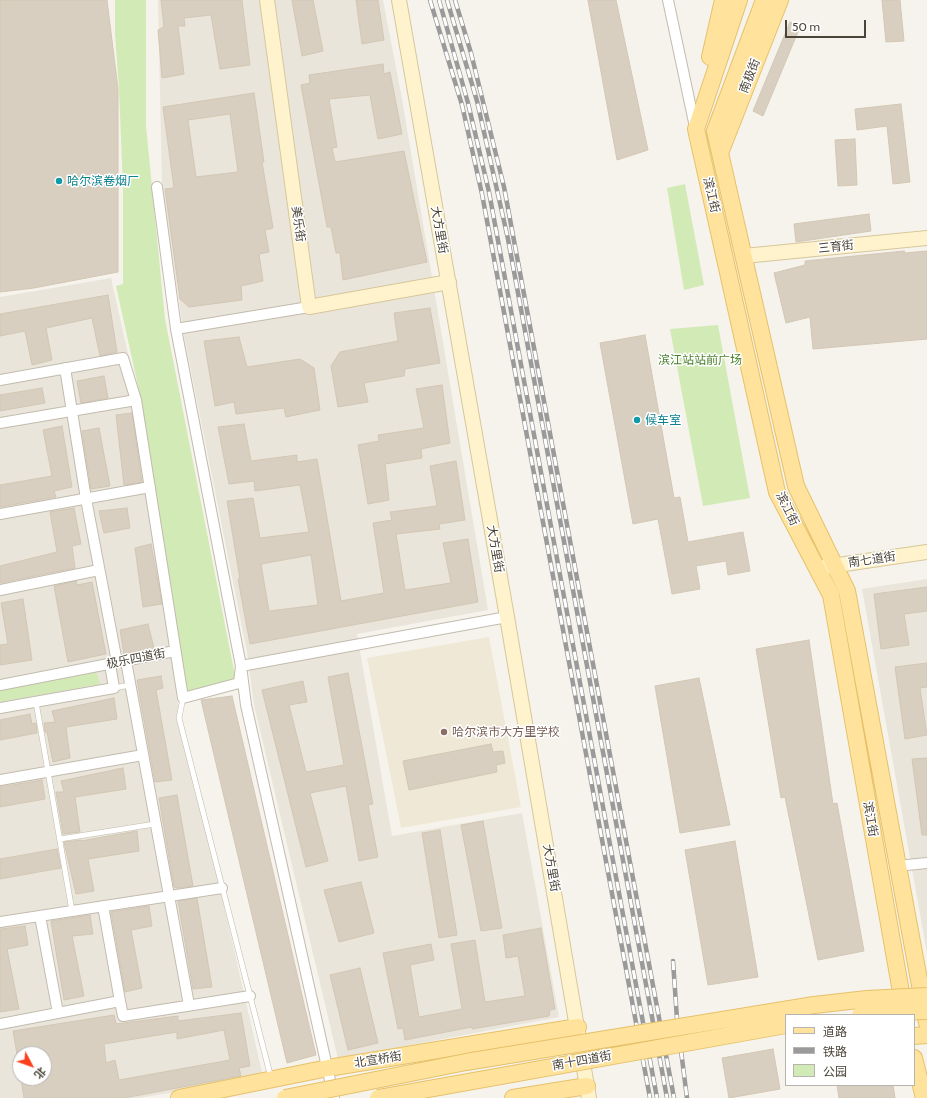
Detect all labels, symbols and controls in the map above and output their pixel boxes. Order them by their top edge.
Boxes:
scale bar [787,12,868,38]
text: 50 m [792,19,820,34]
street label: 南极街 [737,57,763,95]
place label: 哈尔滨卷烟厂 [67,174,139,188]
marker: 哈尔滨卷烟厂 [54,176,64,186]
street label: 滨江街 [700,176,722,214]
street label: 美乐街 [288,205,308,243]
street label: 大方里街 [428,205,450,255]
street label: 三育街 [817,238,855,256]
park label: 滨江站站前广场 [658,353,742,367]
place label: 候车室 [645,413,681,427]
marker: 候车室 [632,415,642,425]
street label: 滨江街 [772,490,802,528]
street label: 大方里街 [484,524,506,574]
street label: 南七道街 [847,550,897,570]
street label: 极乐四道街 [105,646,167,672]
place label: 哈尔滨市大方里学校 [452,725,560,739]
marker: 哈尔滨市大方里学校 [439,727,449,737]
street label: 滨江街 [860,800,880,838]
street label: 大方里街 [540,843,562,893]
legend [785,1014,915,1086]
text: 道路 [823,1024,847,1039]
text: 铁路 [823,1044,847,1059]
north arrow [12,1046,52,1086]
street label: 北宣桥街 [353,1049,403,1071]
street label: 南十四道街 [551,1049,613,1073]
text: 北 [31,1064,49,1082]
text: 公园 [823,1064,847,1079]

